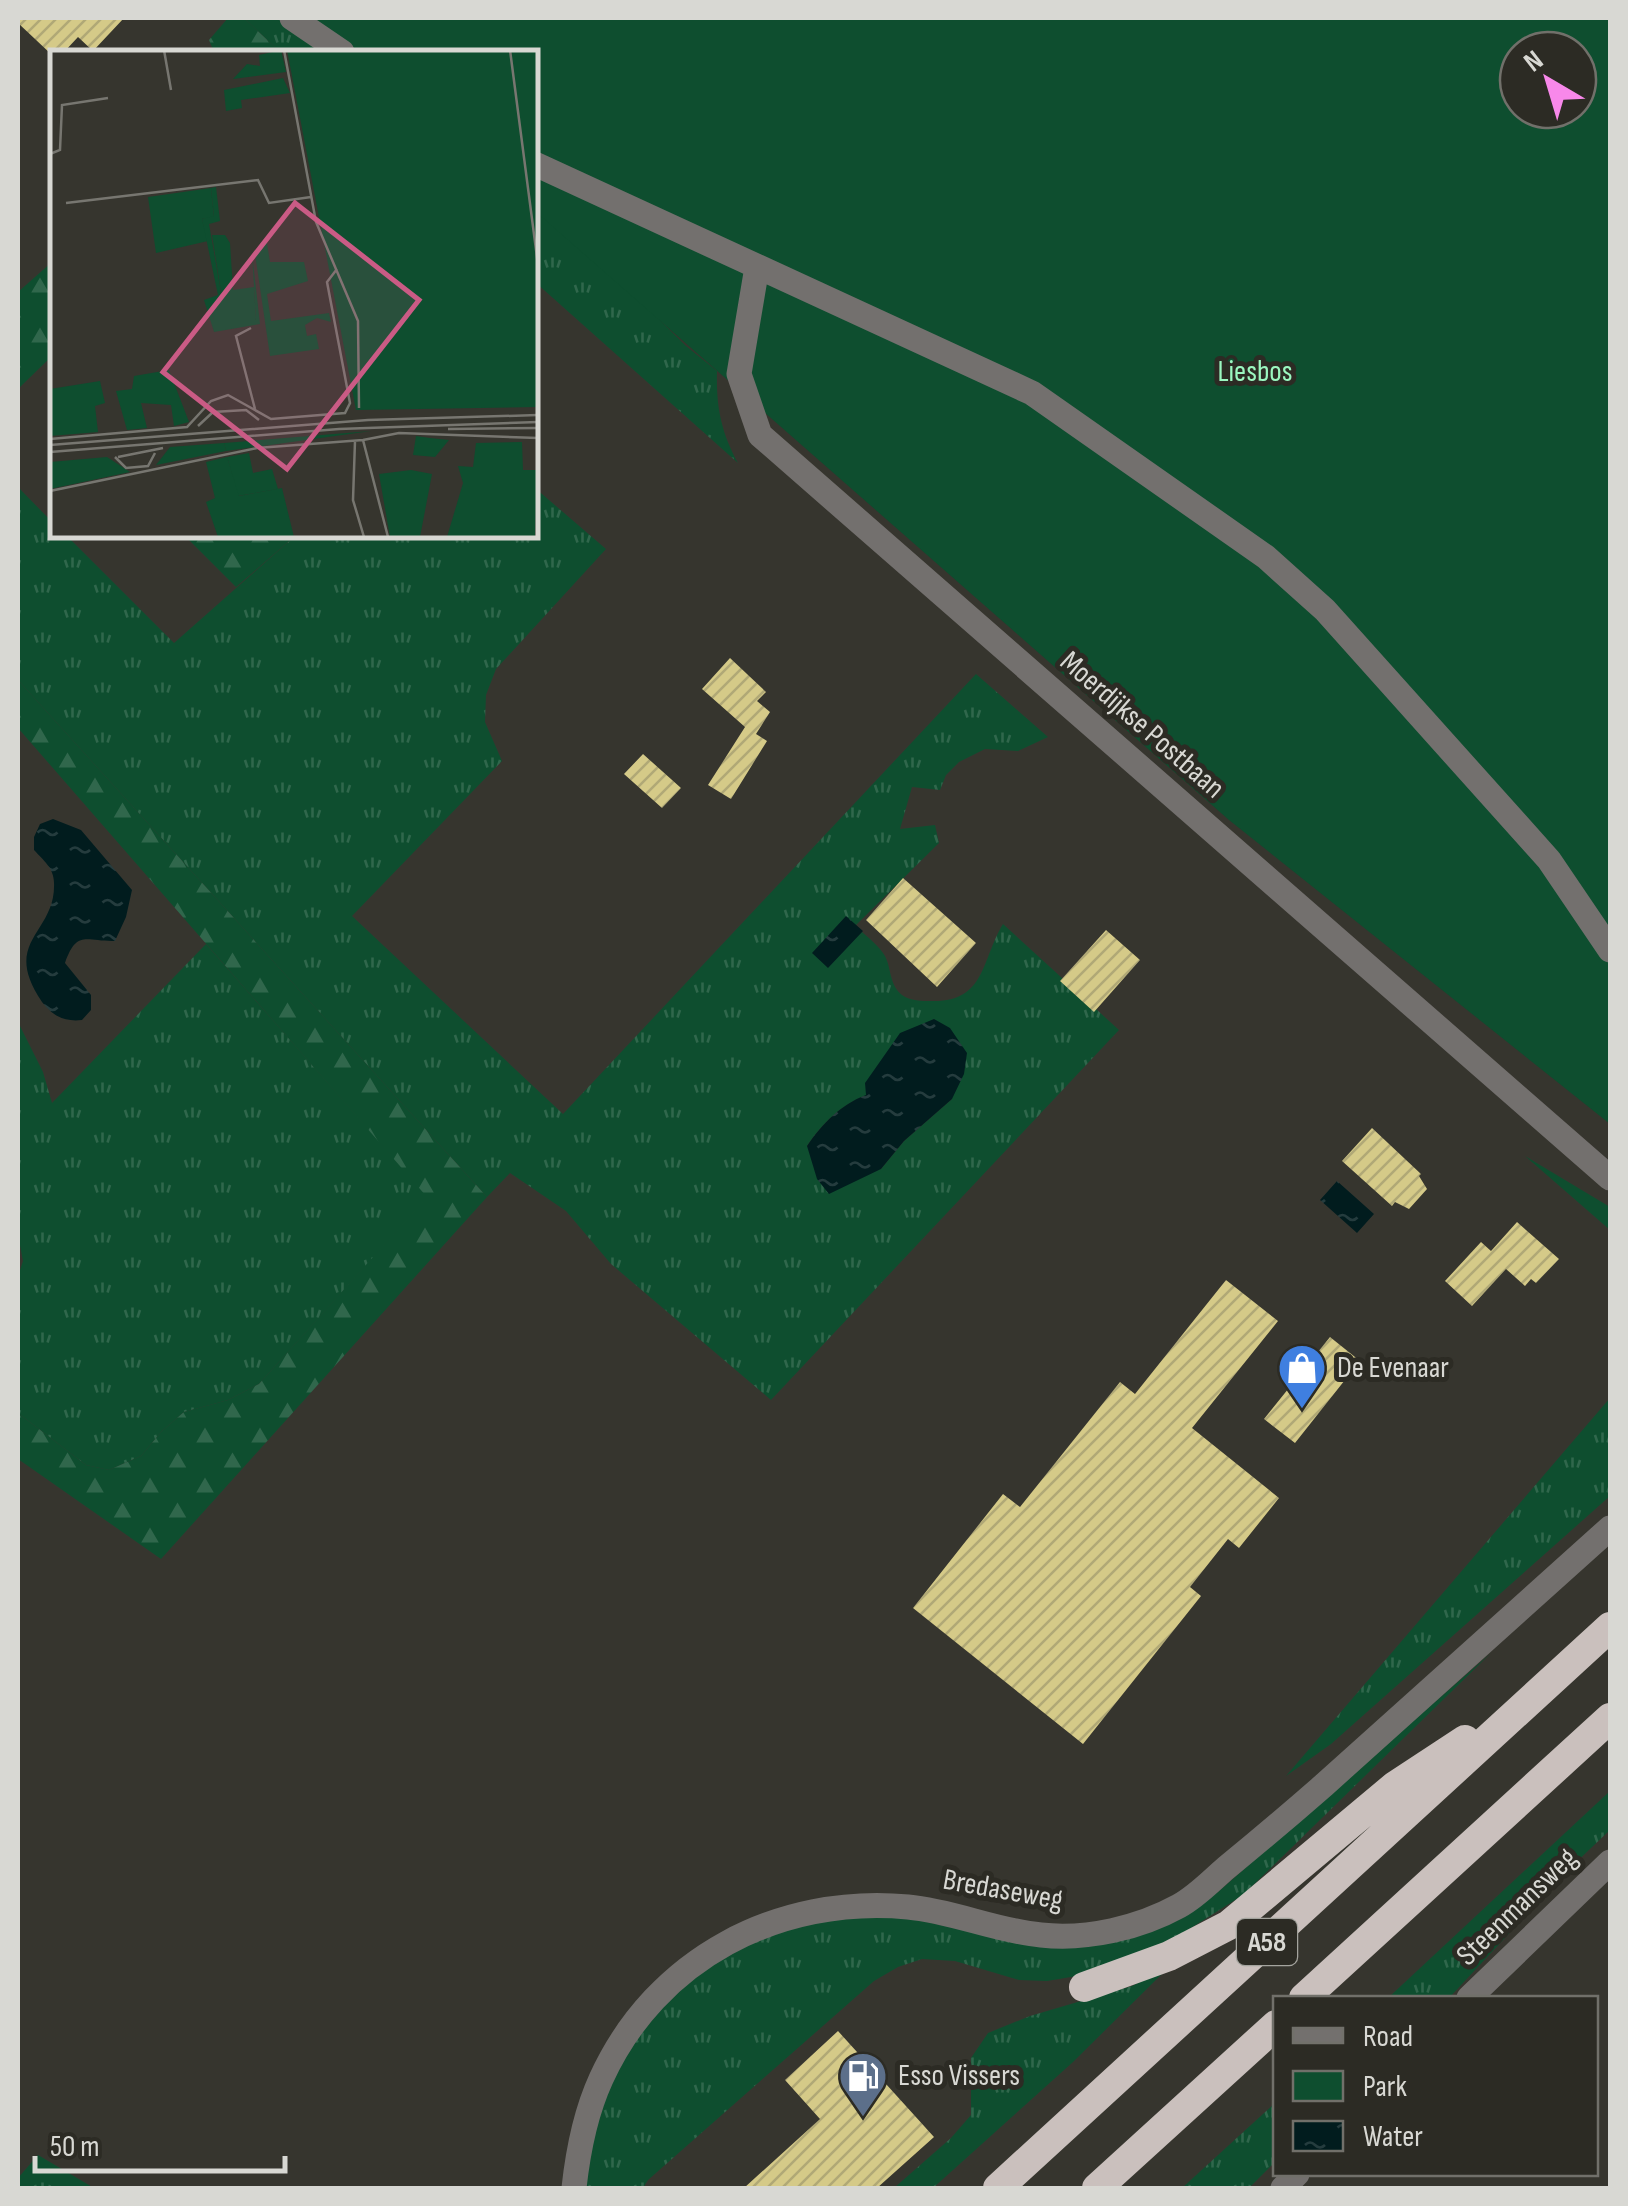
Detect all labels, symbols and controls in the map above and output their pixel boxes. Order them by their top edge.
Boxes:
north arrow [1498,30,1598,130]
text: N [1517,44,1550,79]
inset map [50,50,538,538]
park label: Liesbos [1217,354,1293,390]
street label: Moerdijkse Postbaan [1052,644,1232,806]
shop icon: De Evenaar [1276,1342,1328,1410]
place label: De Evenaar [1337,1350,1449,1386]
street label: Steenmansweg [1449,1841,1585,1973]
street label: Bredaseweg [940,1862,1066,1918]
road number: A58 [1237,1919,1297,1965]
legend [1273,1996,1598,2176]
text: Road [1363,2019,1413,2055]
fuel station icon: Esso Vissers [837,2050,889,2118]
place label: Esso Vissers [898,2058,1020,2094]
text: Park [1363,2069,1407,2105]
scale bar [35,2111,285,2173]
text: Water [1363,2119,1423,2155]
text: 50 m [50,2129,99,2165]

